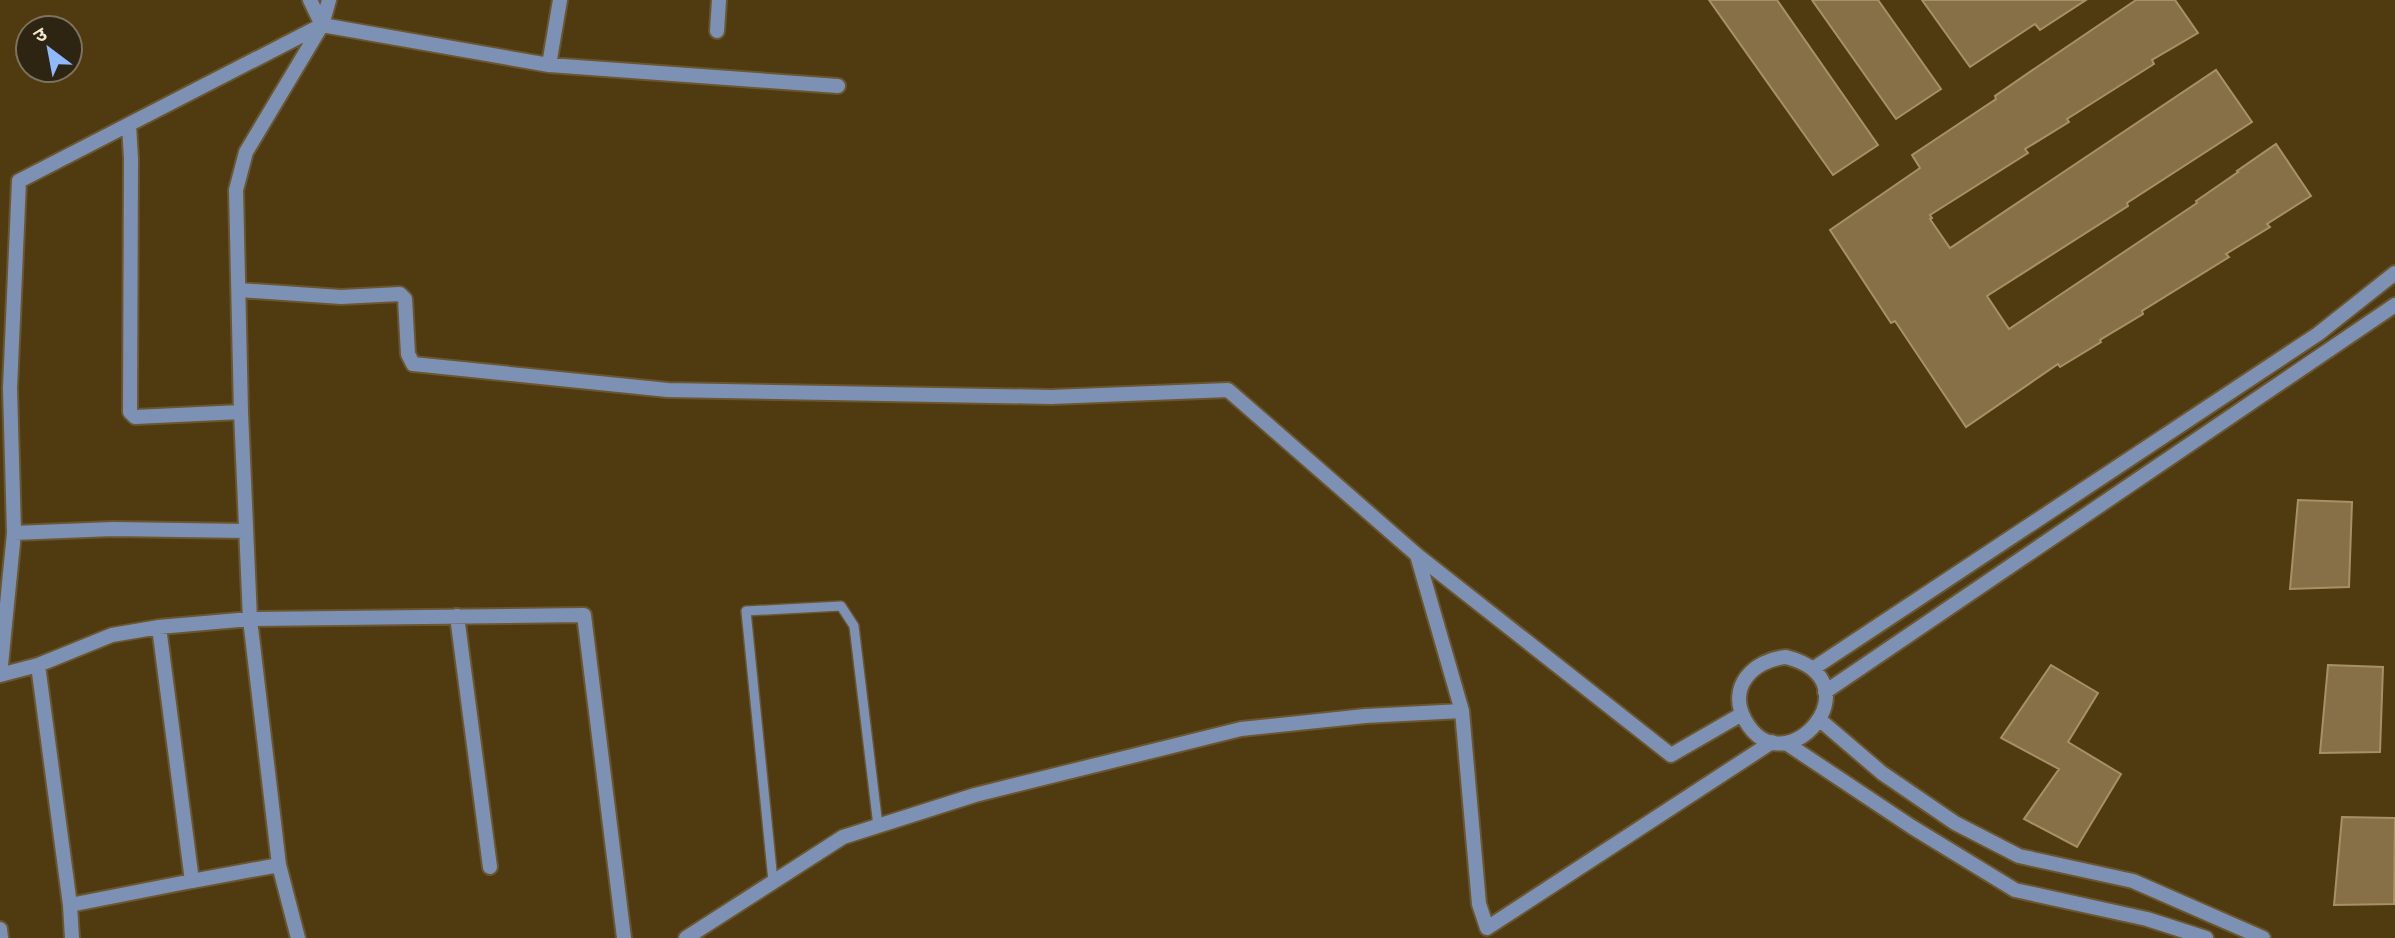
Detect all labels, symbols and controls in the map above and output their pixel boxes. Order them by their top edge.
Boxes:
north arrow [14,14,84,84]
text: उ [29,22,52,48]

